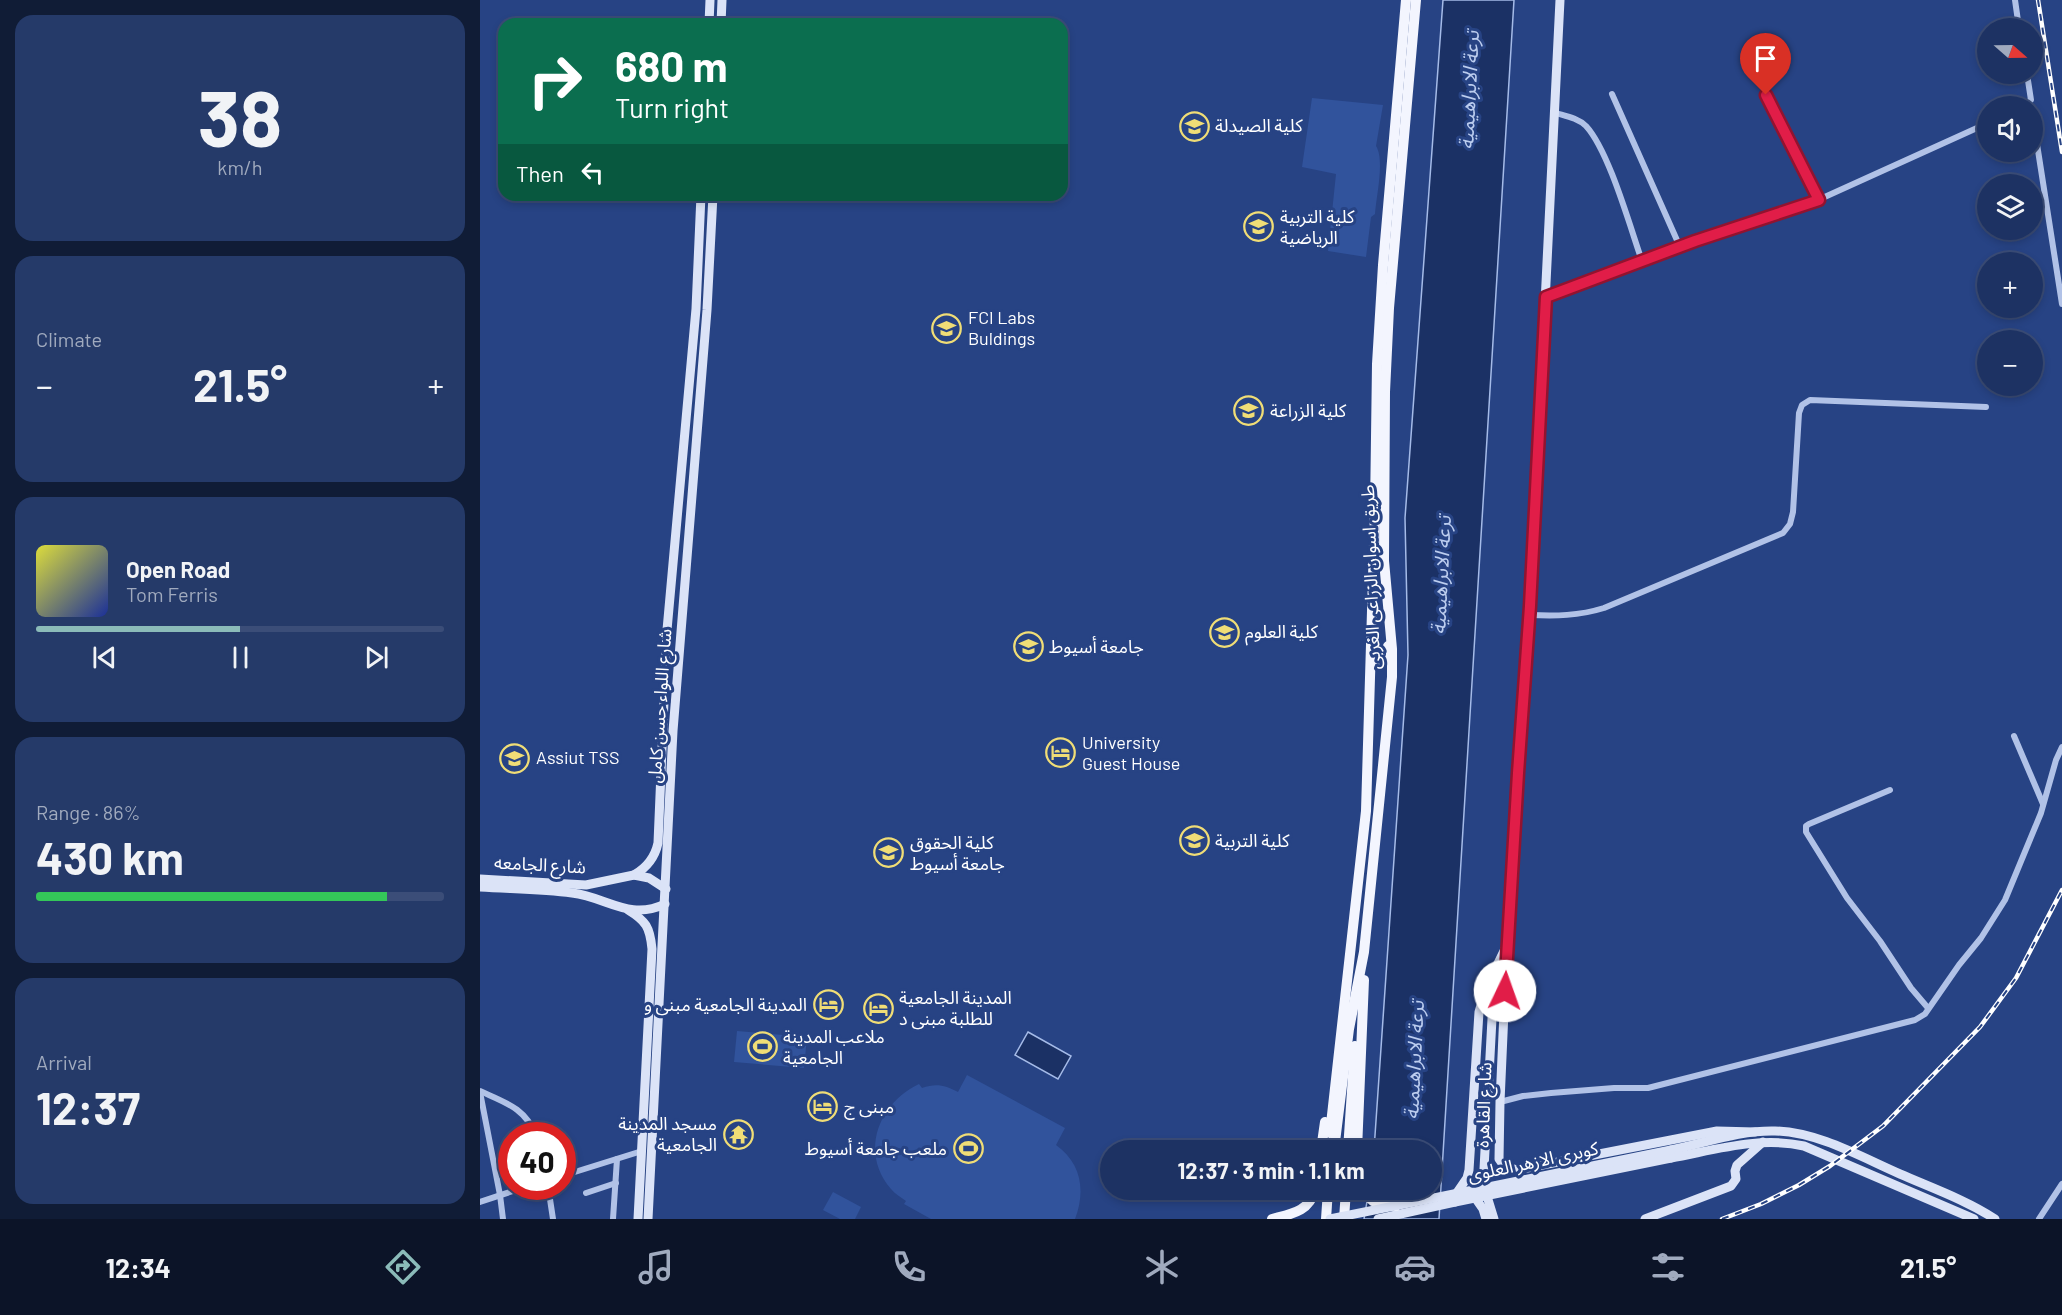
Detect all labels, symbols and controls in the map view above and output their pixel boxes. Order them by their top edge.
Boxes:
north arrow [1977,18,2043,84]
map controls [1977,18,2043,396]
water label: ترعة الابراهيمية [1453,27,1484,150]
pin [1740,33,1791,95]
text: 680 m [615,40,728,90]
icon: right [516,42,594,120]
icon: arrive [1749,42,1782,75]
text: 38 [198,69,282,163]
text: Turn right [615,91,729,123]
button: sound [1977,96,2043,162]
school or university icon: كلية الصيدلة [1178,110,1210,142]
place label: كلية الصيدلة [1215,114,1303,136]
text: km/h [217,155,263,179]
icon: left [576,156,609,189]
text: Then [516,160,564,186]
button: layers [1977,174,2043,240]
place label: كلية التربية الرياضية [1280,205,1355,249]
school or university icon: كلية التربية الرياضية [1243,211,1275,243]
button: + [1977,252,2043,318]
place label: FCI Labs Buldings [968,306,1035,349]
school or university icon: FCI Labs Buldings [931,312,963,344]
text: Climate [36,327,102,351]
button: − [1977,330,2043,396]
text: 21.5° [193,357,287,411]
text: − [36,365,53,405]
text: + [428,365,444,405]
school or university icon: كلية الزراعة [1233,395,1265,427]
place label: كلية الزراعة [1270,399,1347,422]
street label: طريق اسوان الزراعى الغربى [1356,484,1385,670]
water label: ترعة الابراهيمية [1425,512,1456,635]
text: Open Road [126,556,230,582]
text: Tom Ferris [126,582,218,606]
school or university icon: كلية العلوم [1208,616,1240,648]
place label: كلية العلوم [1245,620,1318,646]
street label: شارع اللواء حسن كامل [643,628,679,784]
school or university icon: جامعة أسيوط [1012,631,1044,663]
place label: جامعة أسيوط [1049,635,1144,658]
icon: previous [88,641,121,674]
icon: pause [224,641,257,674]
icon: next [360,641,393,674]
place label: University Guest House [1082,731,1180,774]
hotel icon: University Guest House [1045,737,1077,769]
school or university icon: Assiut TSS [499,742,531,774]
place label: Assiut TSS [536,746,620,768]
text: Range · 86% [36,800,140,824]
school or university icon: كلية التربية [1178,825,1210,857]
place label: كلية التربية [1215,829,1290,852]
text: 430 km [36,830,184,884]
place label: كلية الحقوق جامعة أسيوط [910,831,1005,875]
school or university icon: كلية الحقوق جامعة أسيوط [873,837,905,869]
street label: شارع الجامعه [493,851,587,881]
position arrow [1473,959,1537,1023]
place label: المدينة الجامعية للطلبة مبنى د [899,986,1012,1030]
hotel icon: المدينة الجامعية مبنى و [812,989,844,1021]
hotel icon: المدينة الجامعية للطلبة مبنى د [862,992,894,1024]
place label: المدينة الجامعية مبنى و [644,993,807,1016]
water label: ترعة الابراهيمية [1398,997,1429,1120]
place label: ملاعب المدينة الجامعية [783,1025,885,1068]
sports icon: ملاعب المدينة الجامعية [746,1031,778,1063]
text: Arrival [36,1050,92,1074]
street label: شارع القاهرة [1471,1062,1499,1148]
text: 12:37 [36,1080,140,1134]
hotel icon: مبنى ج [807,1091,839,1123]
place label: مبنى ج [844,1095,894,1120]
place label: مسجد المدينة الجامعية [618,1112,717,1155]
temple icon: مسجد المدينة الجامعية [722,1118,754,1150]
speed limit sign: 40 [498,1122,576,1200]
sports icon: ملعب جامعة أسيوط [952,1133,984,1165]
street label: كوبرى الازهر العلوى [1466,1136,1601,1187]
place label: ملعب جامعة أسيوط [805,1137,947,1160]
text: 12:37 · 3 min · 1.1 km [1177,1157,1365,1183]
icon: directions [382,1246,424,1288]
icon: music [635,1246,677,1288]
icon: phone [888,1246,930,1288]
icon: climate [1141,1246,1183,1288]
icon: car [1394,1246,1436,1288]
icon: filters [1647,1246,1689,1288]
text: 12:34 [106,1251,171,1283]
text: 21.5° [1900,1251,1956,1283]

